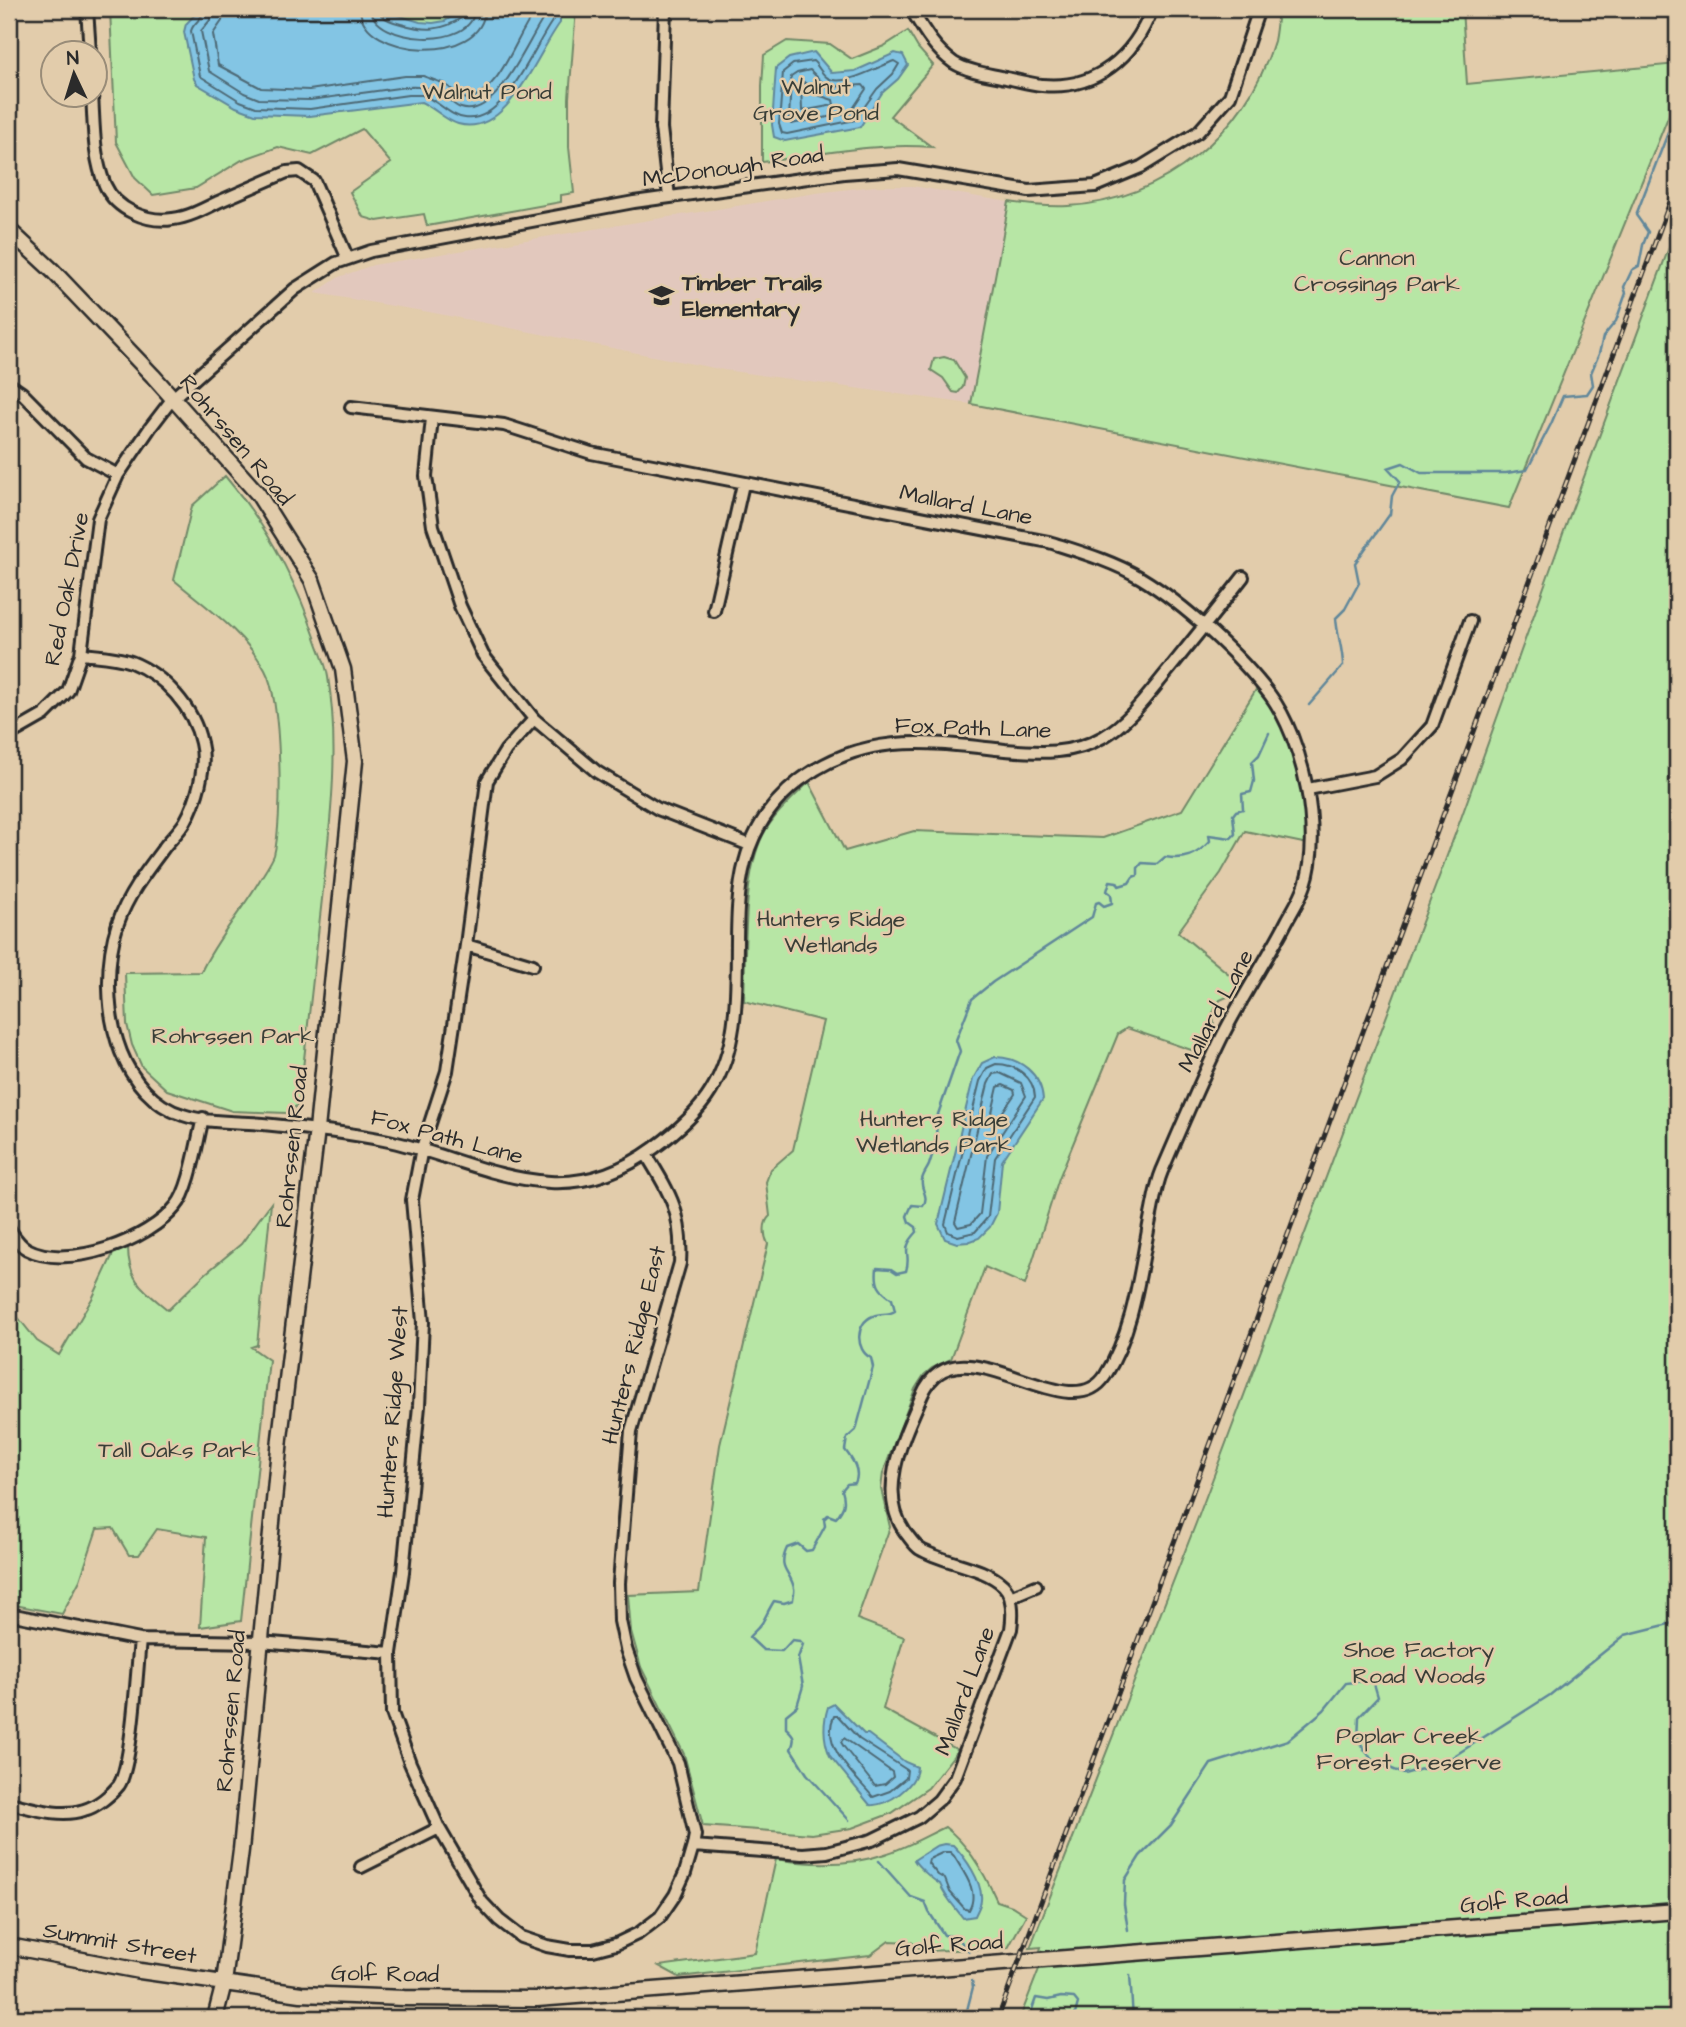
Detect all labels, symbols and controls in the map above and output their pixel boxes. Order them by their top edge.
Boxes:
north arrow [38,38,108,108]
text: N [66,45,80,72]
park label: Walnut Grove Pond [753,71,879,129]
park label: Walnut Pond [422,76,552,108]
street label: McDonough Road [640,138,826,197]
park label: Cannon Crossings Park [1294,242,1460,301]
place label: Timber Trails Elementary [681,267,823,327]
school or university icon: Timber Trails Elementary [648,282,676,310]
street label: Rohrssen Road [172,367,301,513]
street label: Mallard Lane [897,476,1035,534]
street label: Red Oak Drive [36,510,98,668]
street label: Fox Path Lane [894,709,1052,747]
park label: Hunters Ridge Wetlands [757,903,905,961]
street label: Mallard Lane [1170,944,1262,1078]
park label: Rohrssen Park [152,1020,314,1052]
street label: Rohrssen Road [268,1064,316,1229]
street label: Fox Path Lane [367,1101,527,1173]
park label: Hunters Ridge Wetlands Park [856,1103,1012,1161]
street label: Hunters Ridge East [594,1242,675,1448]
street label: Hunters Ridge West [370,1304,417,1519]
park label: Tall Oaks Park [98,1434,256,1466]
street label: Mallard Lane [927,1622,1003,1760]
street label: Rohrssen Road [208,1628,254,1793]
park label: Shoe Factory Road Woods [1344,1634,1495,1692]
park label: Poplar Creek Forest Preserve [1317,1720,1501,1778]
street label: Golf Road [1459,1880,1569,1922]
street label: Summit Street [41,1914,200,1972]
street label: Golf Road [894,1925,1004,1965]
street label: Golf Road [331,1957,440,1991]

